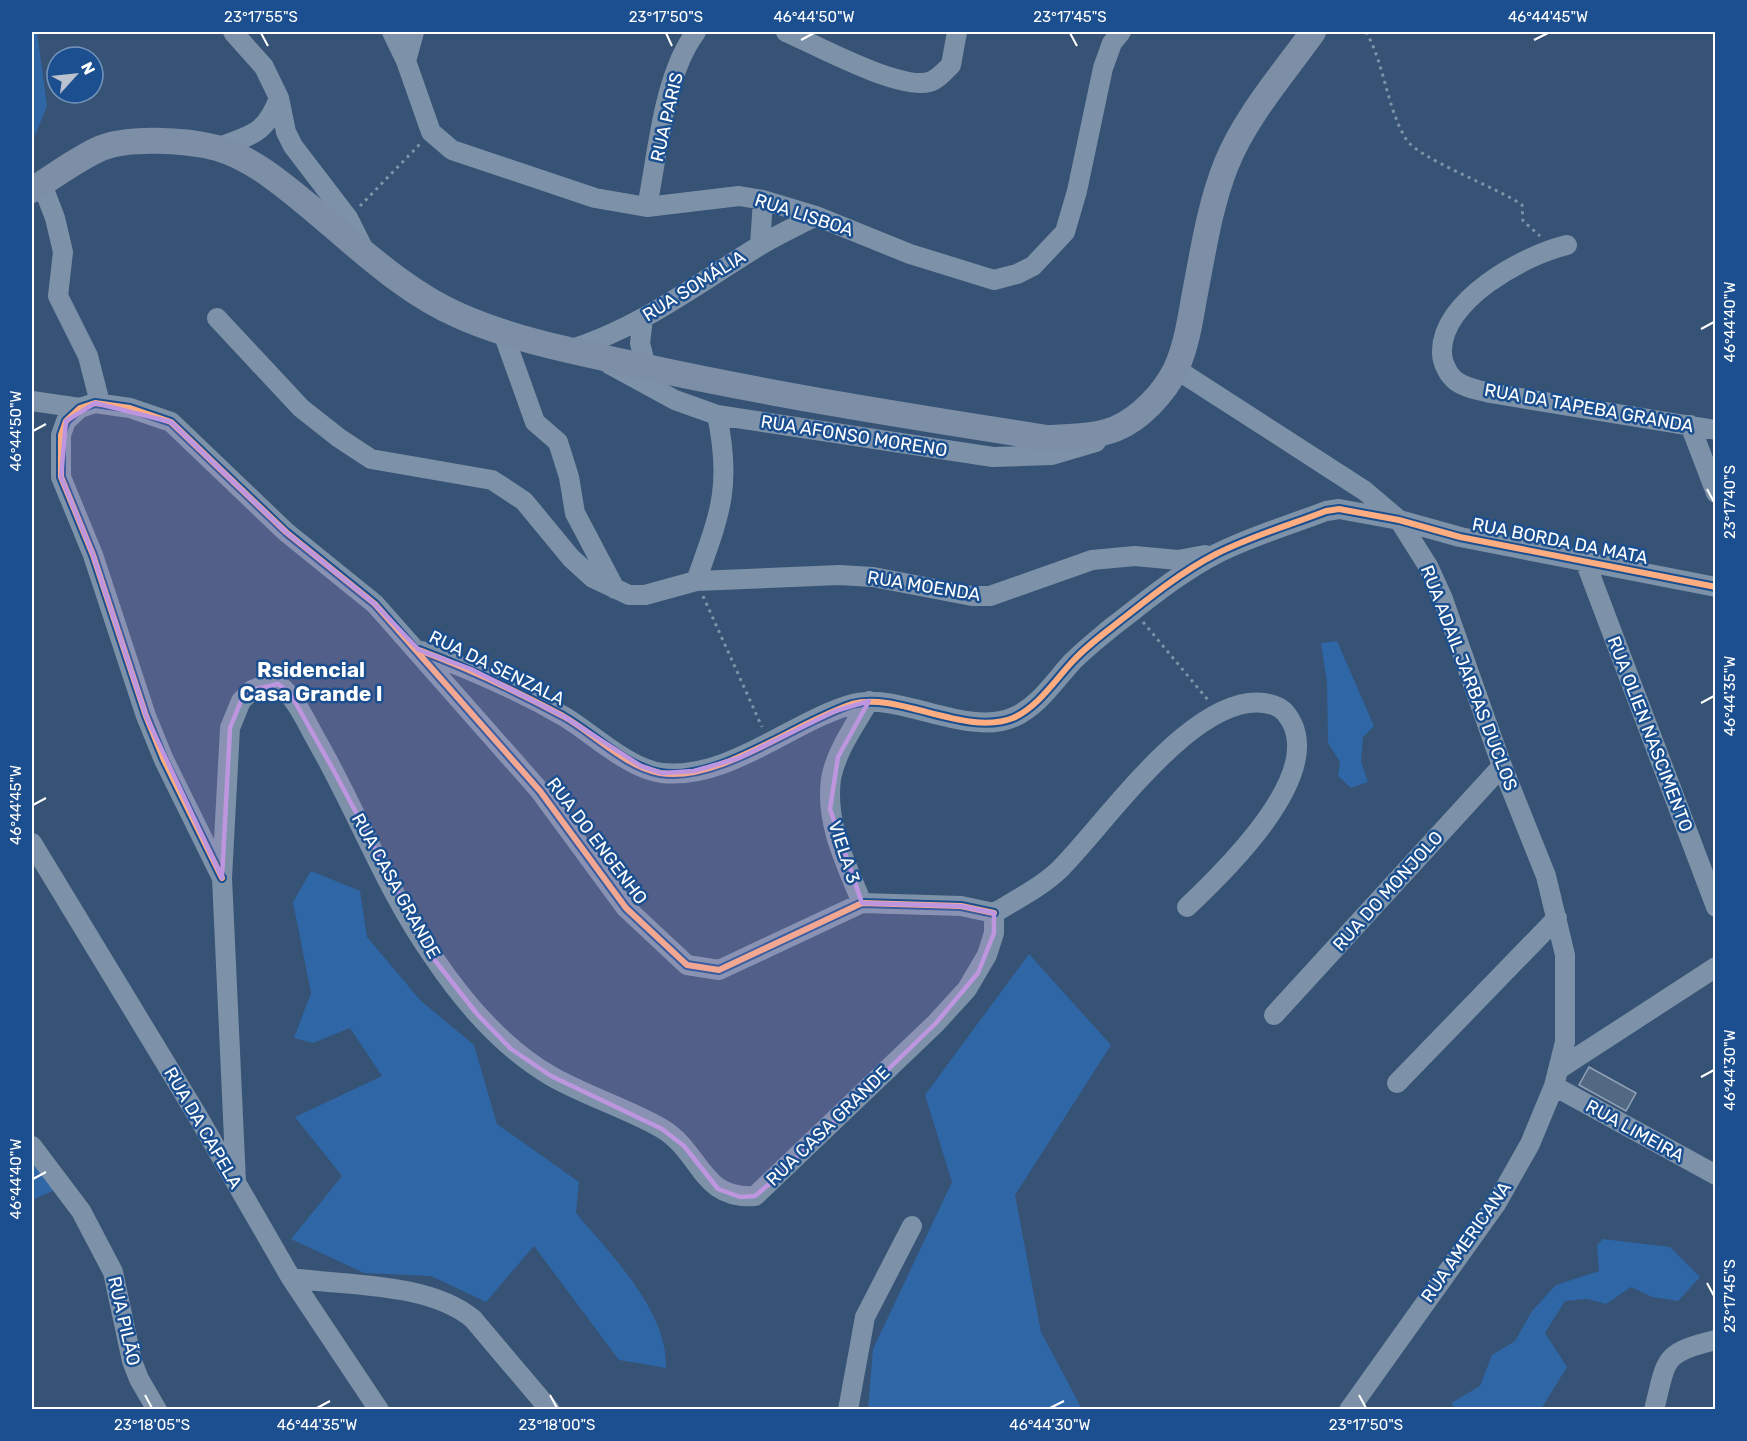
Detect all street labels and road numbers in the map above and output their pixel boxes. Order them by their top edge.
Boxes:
street label: RUA PARIS [646,70,688,164]
street label: RUA LISBOA [752,189,856,241]
street label: RUA SOMÁLIA [639,246,749,326]
street label: RUA DA TAPEBA GRANDA [1483,379,1695,437]
street label: RUA AFONSO MORENO [759,410,949,462]
street label: RUA BORDA DA MATA [1470,513,1650,569]
street label: RUA ADAIL JARBAS DUCLOS [1416,562,1522,794]
street label: RUA MOENDA [866,566,982,606]
street label: RUA DA SENZALA [426,626,568,710]
street label: RUA OLIEN NASCIMENTO [1603,633,1697,835]
street label: RUA DO ENGENHO [542,773,652,909]
street label: RUA CASA GRANDE [347,809,445,963]
street label: VIELA 3 [824,818,864,886]
street label: RUA DO MONJOLO [1328,826,1448,956]
street label: RUA CASA GRANDE [762,1062,894,1190]
street label: RUA DA CAPELA [159,1063,247,1193]
street label: RUA LIMEIRA [1582,1095,1688,1167]
street label: RUA AMERICANA [1416,1177,1516,1307]
street label: RUA PILÃO [103,1274,145,1368]

